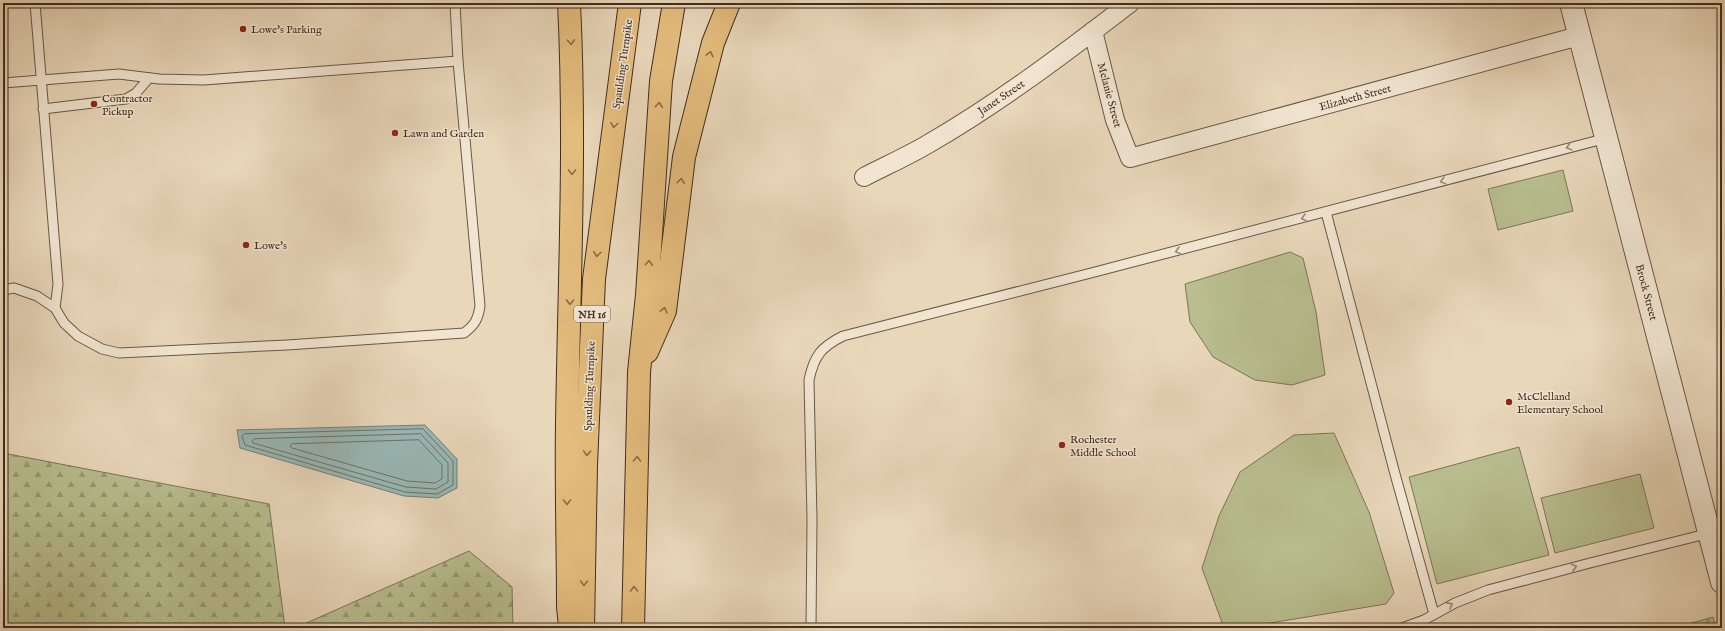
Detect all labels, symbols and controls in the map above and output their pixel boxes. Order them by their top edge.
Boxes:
street label: Spaulding Turnpike [610,18,636,110]
place label: Lowe's Parking [251,23,323,37]
marker: Lowe's Parking [238,24,248,34]
one-way arrow [566,39,575,45]
one-way arrow [705,51,714,58]
street label: Melanie Street [1094,61,1124,129]
street label: Janet Street [974,77,1028,120]
street label: Elizabeth Street [1318,82,1393,114]
place label: Contractor Pickup [102,92,153,119]
marker: Contractor Pickup [89,99,99,109]
one-way arrow [655,102,664,108]
one-way arrow [610,122,619,128]
place label: Lawn and Garden [403,127,484,141]
marker: Lawn and Garden [390,128,400,138]
one-way arrow [1566,143,1572,151]
one-way arrow [568,169,576,175]
one-way arrow [1440,176,1447,185]
one-way arrow [676,178,685,184]
one-way arrow [1301,213,1307,221]
place label: Lowe's [254,239,287,253]
marker: Lowe's [241,240,251,250]
one-way arrow [1175,246,1182,254]
one-way arrow [593,251,602,257]
one-way arrow [644,260,653,266]
street label: Brock Street [1632,263,1660,322]
one-way arrow [565,299,574,305]
road number: NH 16 [574,306,610,322]
one-way arrow [659,307,668,314]
street label: Spaulding Turnpike [581,341,599,431]
place label: McClelland Elementary School [1517,390,1603,417]
marker: McClelland Elementary School [1504,397,1514,407]
place label: Rochester Middle School [1070,433,1136,460]
marker: Rochester Middle School [1057,440,1067,450]
one-way arrow [582,450,591,456]
one-way arrow [633,456,641,462]
one-way arrow [563,499,571,505]
one-way arrow [1570,563,1577,572]
one-way arrow [579,580,588,586]
one-way arrow [630,586,638,592]
one-way arrow [1446,603,1453,610]

